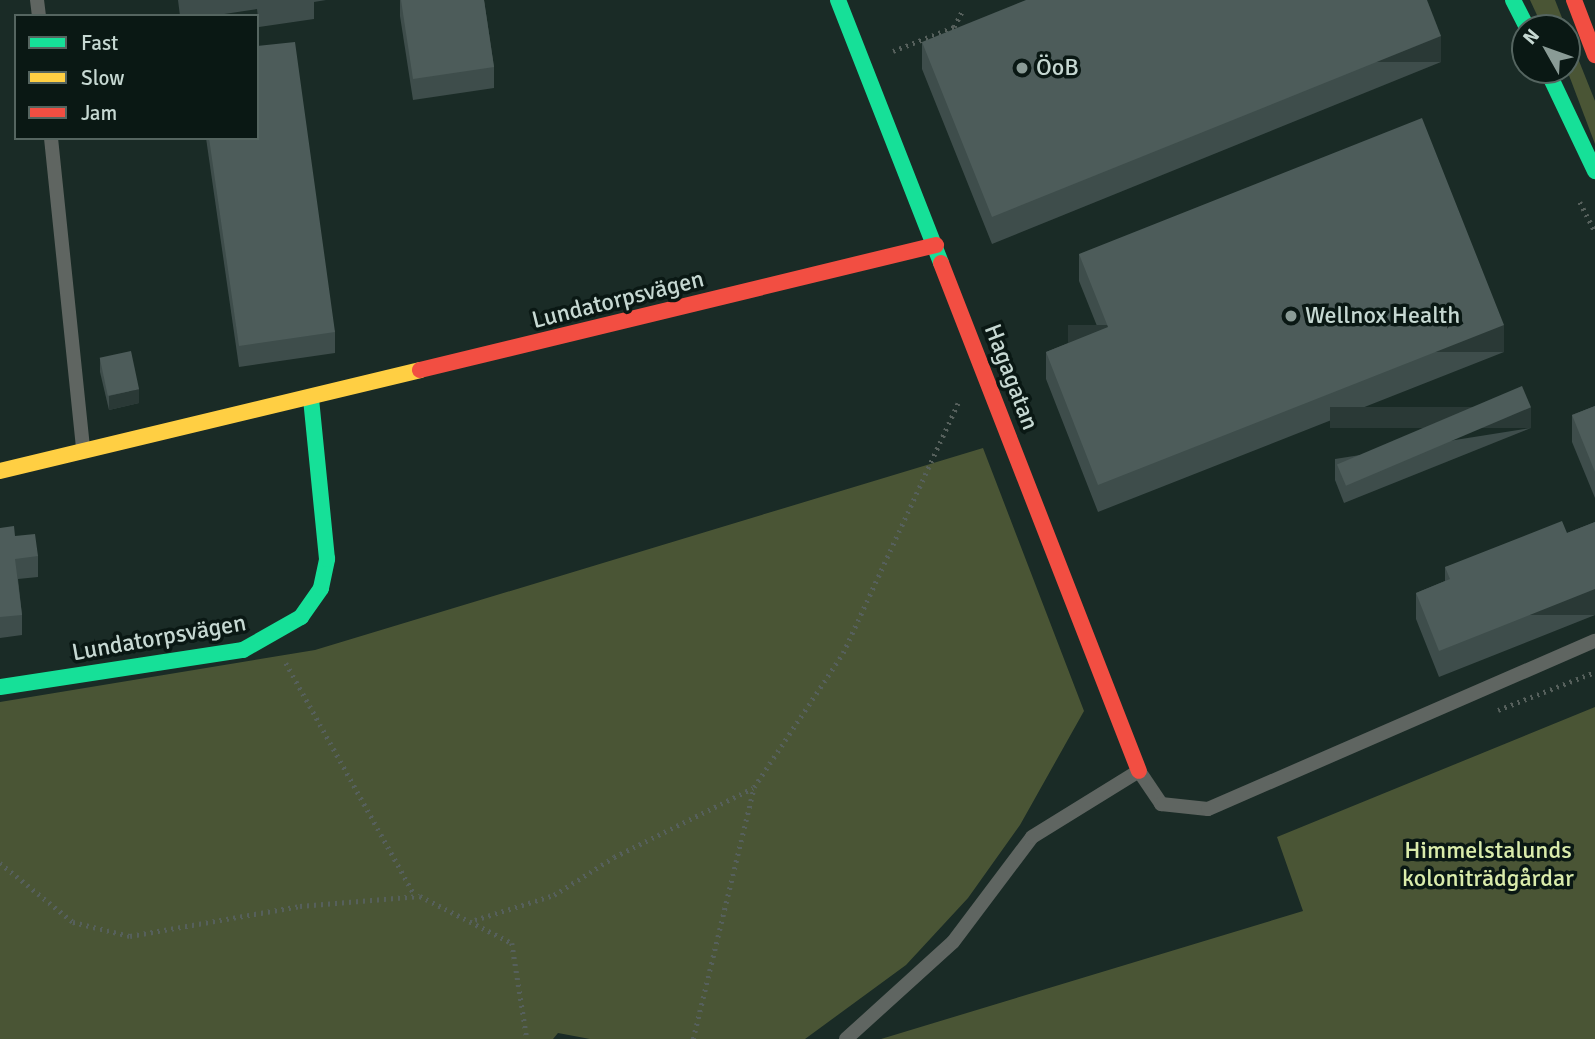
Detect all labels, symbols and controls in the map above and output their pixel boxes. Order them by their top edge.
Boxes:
legend [14,14,259,140]
north arrow [1511,14,1581,84]
text: N [1518,24,1545,50]
text: Fast [81,30,118,56]
place label: ÖoB [1036,54,1079,82]
marker: ÖoB [1014,60,1030,76]
text: Slow [81,65,125,91]
text: Jam [81,100,117,126]
street label: Lundatorpsvägen [529,265,707,335]
place label: Wellnox Health [1305,302,1460,330]
marker: Wellnox Health [1283,308,1299,324]
street label: Hagagatan [978,320,1044,434]
street label: Lundatorpsvägen [70,609,248,667]
park label: Himmelstalunds koloniträdgårdar [1402,837,1574,893]

